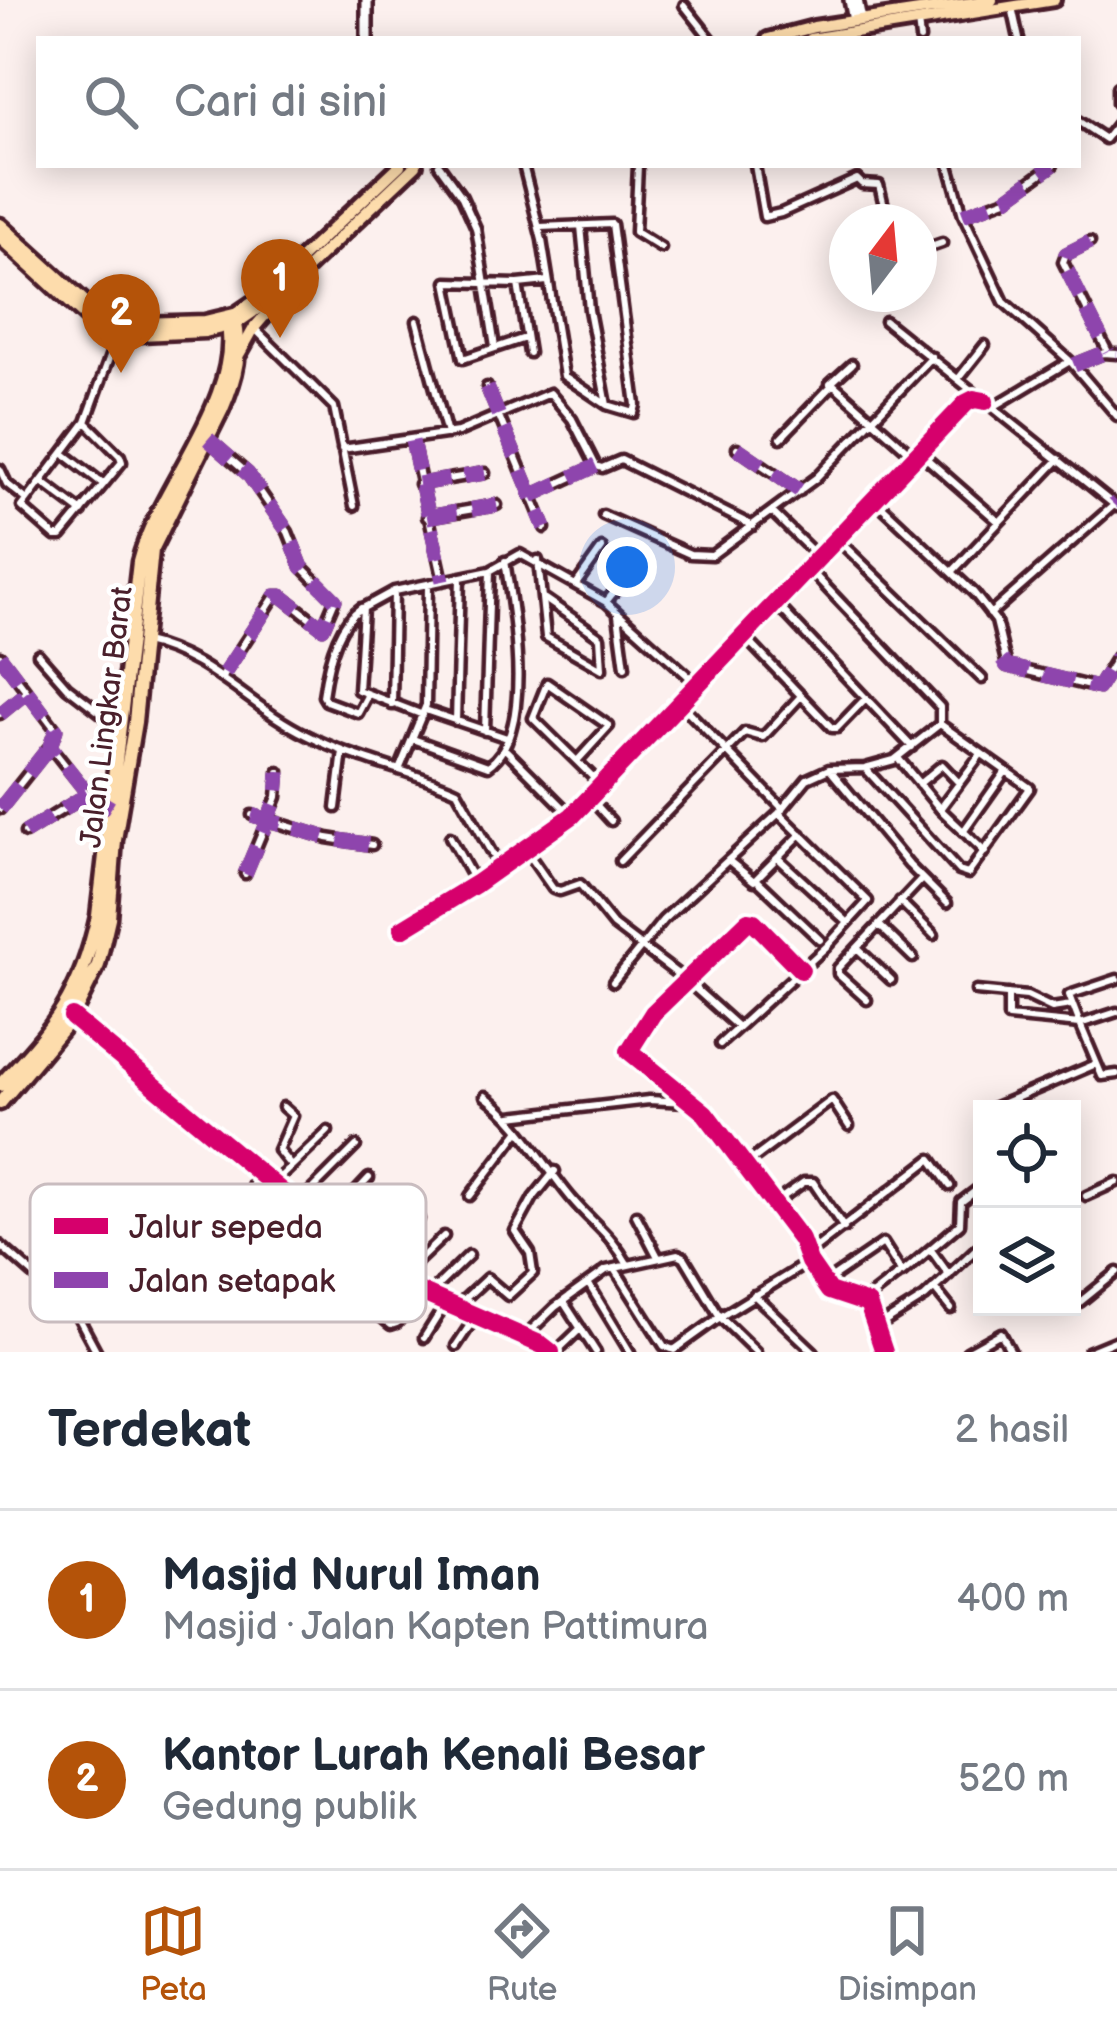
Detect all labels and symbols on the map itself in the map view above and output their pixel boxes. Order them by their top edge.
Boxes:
north arrow [829,204,937,312]
pin: 1 [241,239,319,338]
pin: 2 [82,274,160,373]
your location [597,537,657,597]
street label: Jalan Lingkar Barat [73,584,141,850]
legend [30,1184,426,1322]
text: Jalur sepeda [129,1208,323,1248]
text: Jalan setapak [129,1262,336,1302]

